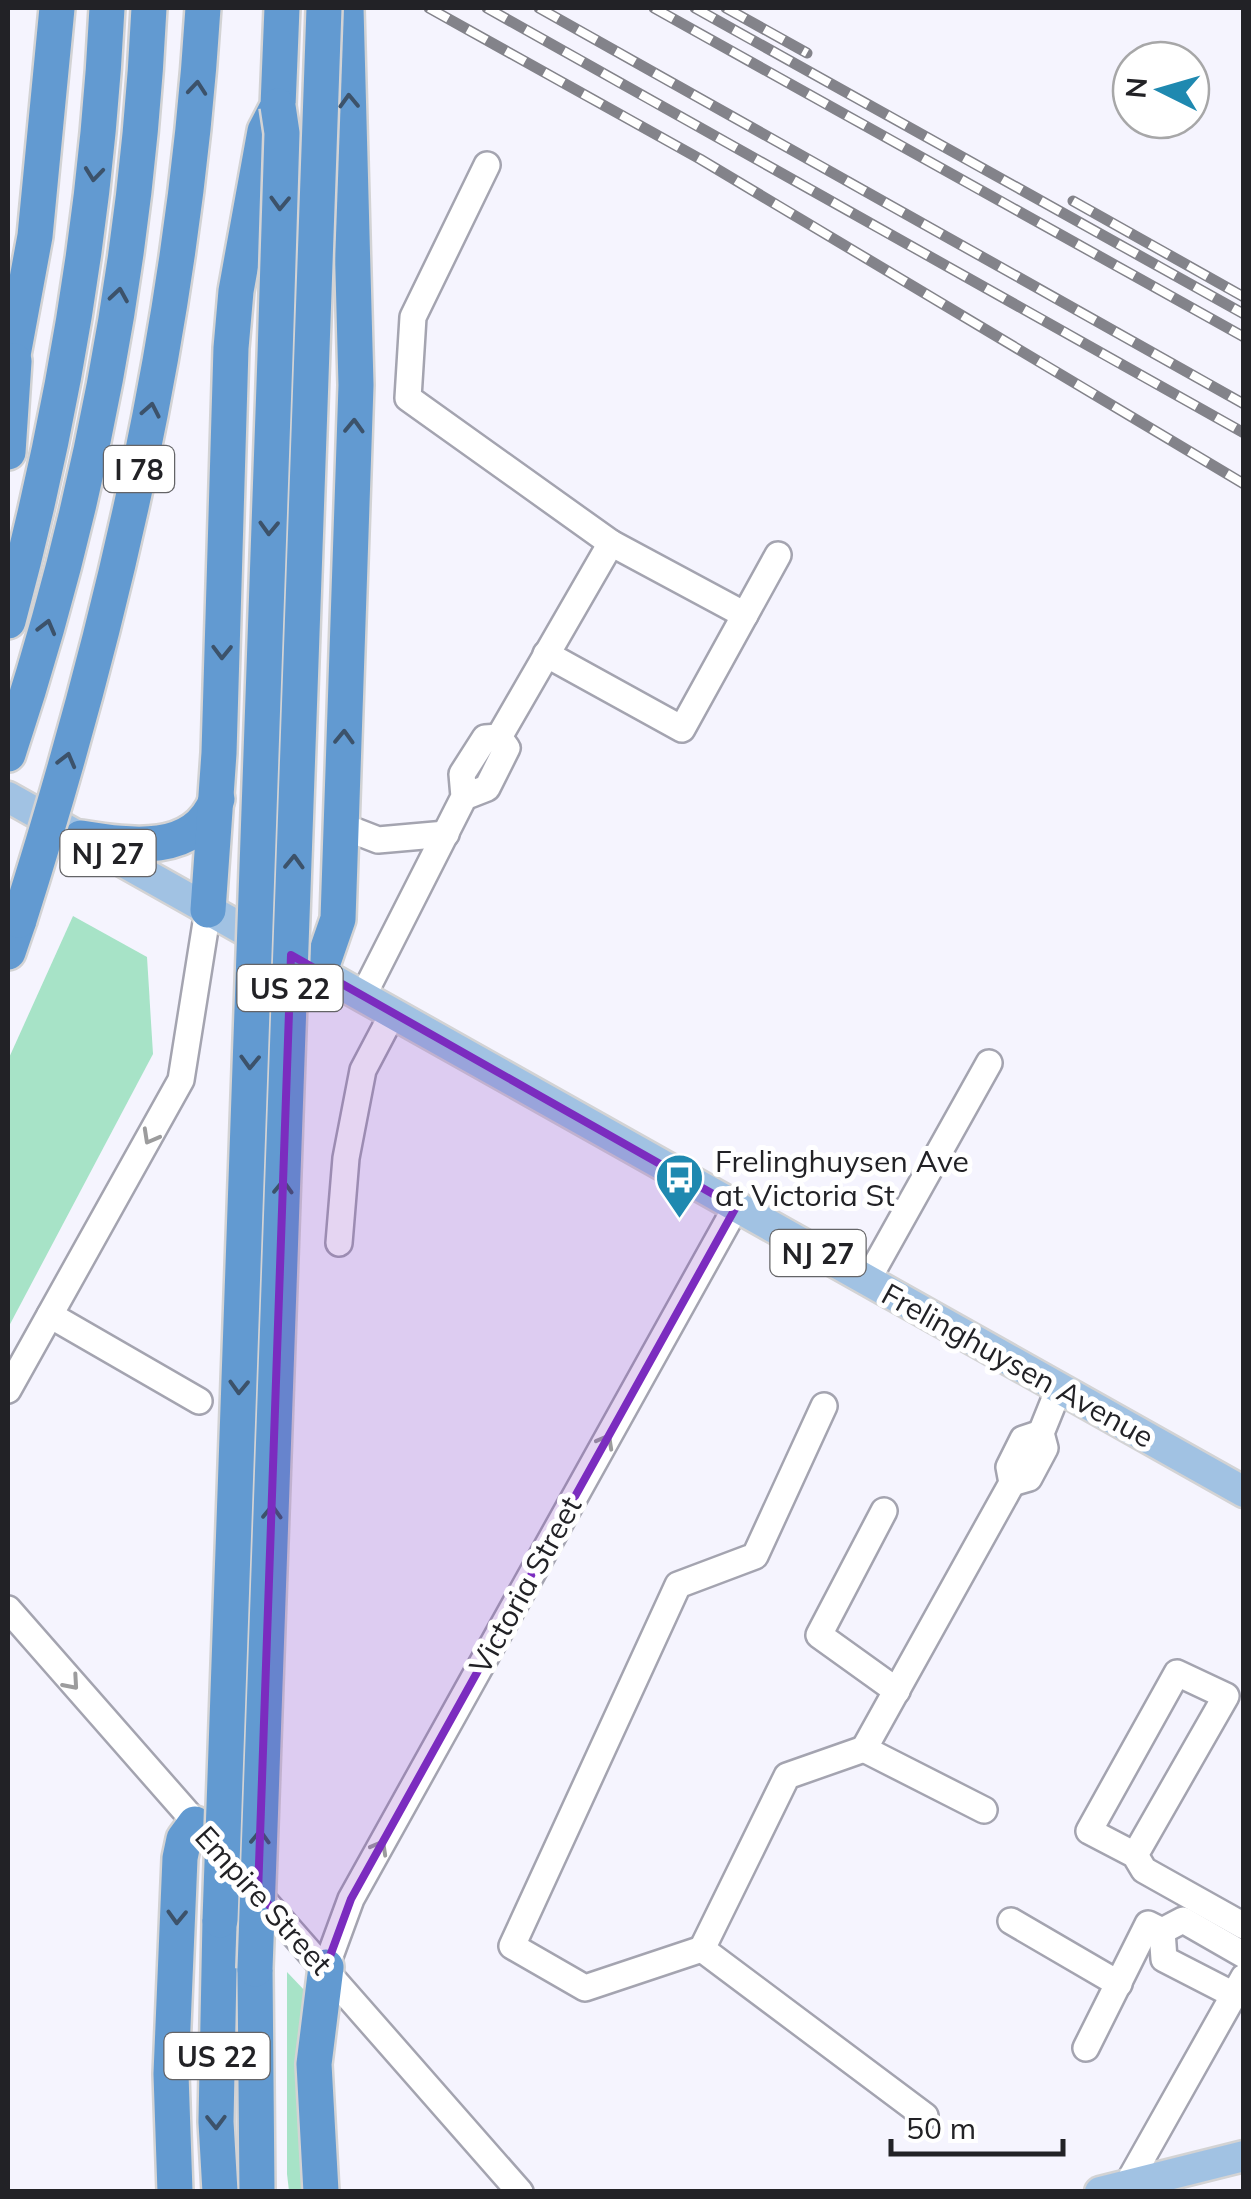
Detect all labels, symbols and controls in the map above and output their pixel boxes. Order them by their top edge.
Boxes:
north arrow [1111,40,1211,140]
text: N [1117,76,1154,100]
one-way arrow [186,80,207,96]
one-way arrow [339,93,360,109]
one-way arrow [84,167,105,183]
one-way arrow [269,195,290,211]
one-way arrow [108,286,129,303]
one-way arrow [140,401,161,418]
one-way arrow [344,418,365,434]
road number: I 78 [104,446,174,492]
one-way arrow [258,520,279,536]
one-way arrow [35,619,56,636]
one-way arrow [211,644,232,660]
one-way arrow [334,729,355,745]
one-way arrow [55,752,76,769]
road number: NJ 27 [61,830,156,876]
one-way arrow [284,854,305,870]
road number: US 22 [238,965,342,1011]
one-way arrow [240,1055,261,1071]
one-way arrow [143,1126,163,1144]
place label: Frelinghuysen Ave at Victoria St [715,1142,969,1214]
bus stop icon: Frelinghuysen Ave at Victoria St [654,1152,706,1220]
one-way arrow [272,1179,293,1195]
road number: NJ 27 [770,1230,866,1276]
street label: Frelinghuysen Avenue [875,1274,1161,1456]
one-way arrow [228,1380,249,1396]
one-way arrow [593,1433,613,1451]
street label: Victoria Street [461,1490,589,1680]
one-way arrow [261,1503,282,1519]
one-way arrow [60,1671,78,1690]
street label: Empire Street [187,1818,341,1982]
one-way arrow [249,1828,270,1844]
one-way arrow [367,1840,387,1858]
one-way arrow [167,1910,188,1926]
road number: US 22 [164,2033,270,2079]
scale bar [891,2094,1064,2156]
text: 50 m [906,2109,976,2147]
one-way arrow [206,2115,227,2131]

